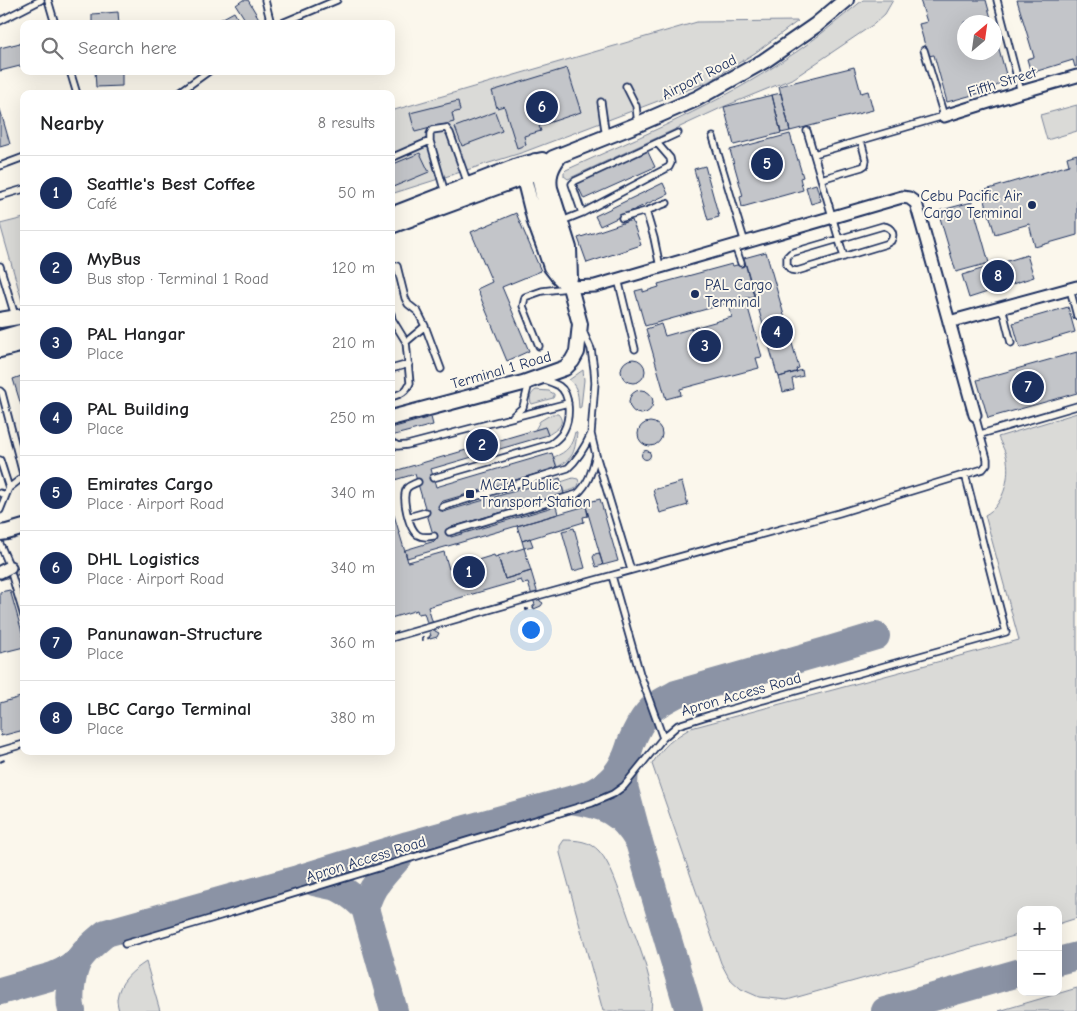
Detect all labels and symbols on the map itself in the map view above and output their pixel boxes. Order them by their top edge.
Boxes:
north arrow [957,15,1002,60]
street label: Airport Road [659,50,739,104]
street label: Fifth Street [965,63,1039,101]
pin: 6 [526,88,558,126]
pin: 5 [751,145,783,183]
place label: Cebu Pacific Air Cargo Terminal [921,187,1022,222]
marker: Cebu Pacific Air Cargo Terminal [1026,199,1038,211]
pin: 8 [982,257,1014,295]
place label: PAL Cargo Terminal [705,276,772,311]
marker: PAL Cargo Terminal [689,288,701,300]
pin: 4 [761,313,793,351]
pin: 3 [689,327,721,365]
street label: Terminal 1 Road [449,347,553,393]
pin: 7 [1012,368,1044,406]
pin: 2 [466,426,498,464]
place label: MCIA Public Transport Station [480,476,591,511]
marker: MCIA Public Transport Station [464,488,476,500]
pin: 1 [453,553,485,591]
your location [518,617,544,643]
street label: Apron Access Road [679,668,803,720]
street label: Apron Access Road [304,832,428,886]

